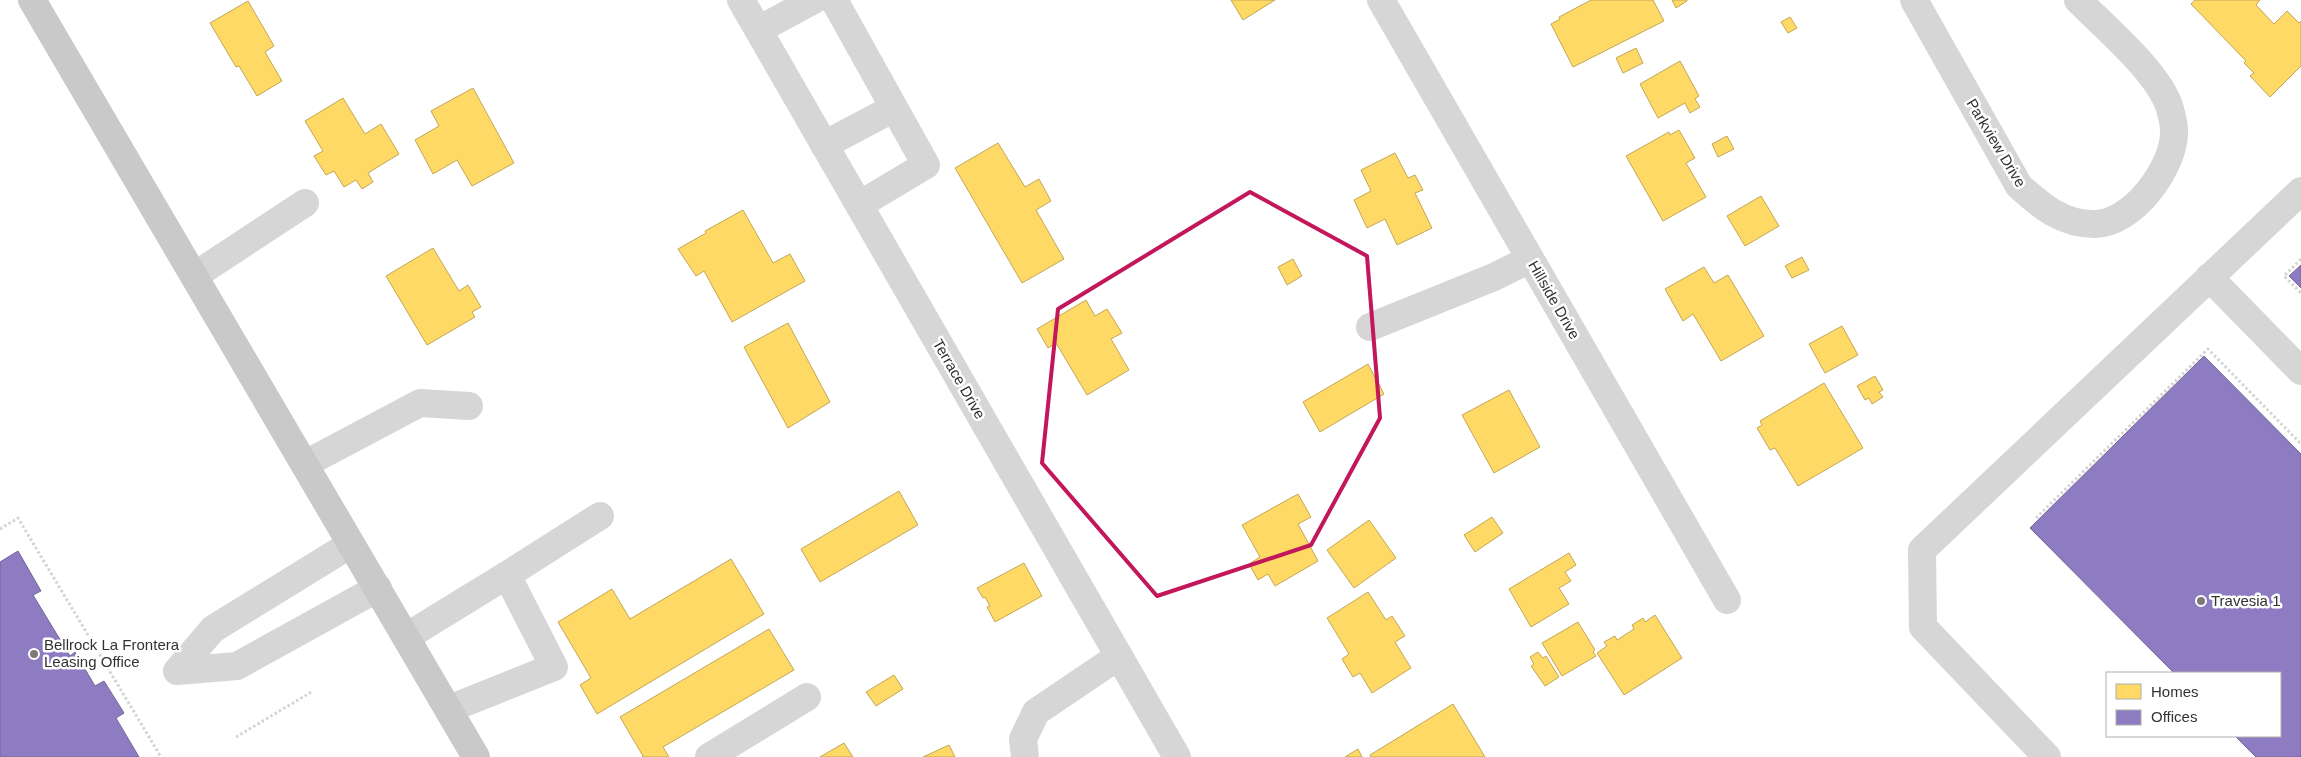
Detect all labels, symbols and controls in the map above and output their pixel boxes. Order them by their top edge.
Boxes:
street label: Parkview Drive [1963,95,2029,190]
street label: Hillside Drive [1525,258,1584,342]
street label: Terrace Drive [930,336,989,422]
place label: Travesia 1 [2211,592,2280,609]
marker: Travesia 1 [2195,595,2207,607]
place label: Bellrock La Frontera Leasing Office [44,636,180,670]
marker: Bellrock La Frontera Leasing Office [28,648,40,660]
legend [2106,672,2281,737]
text: Homes [2151,683,2199,700]
text: Offices [2151,708,2197,725]

